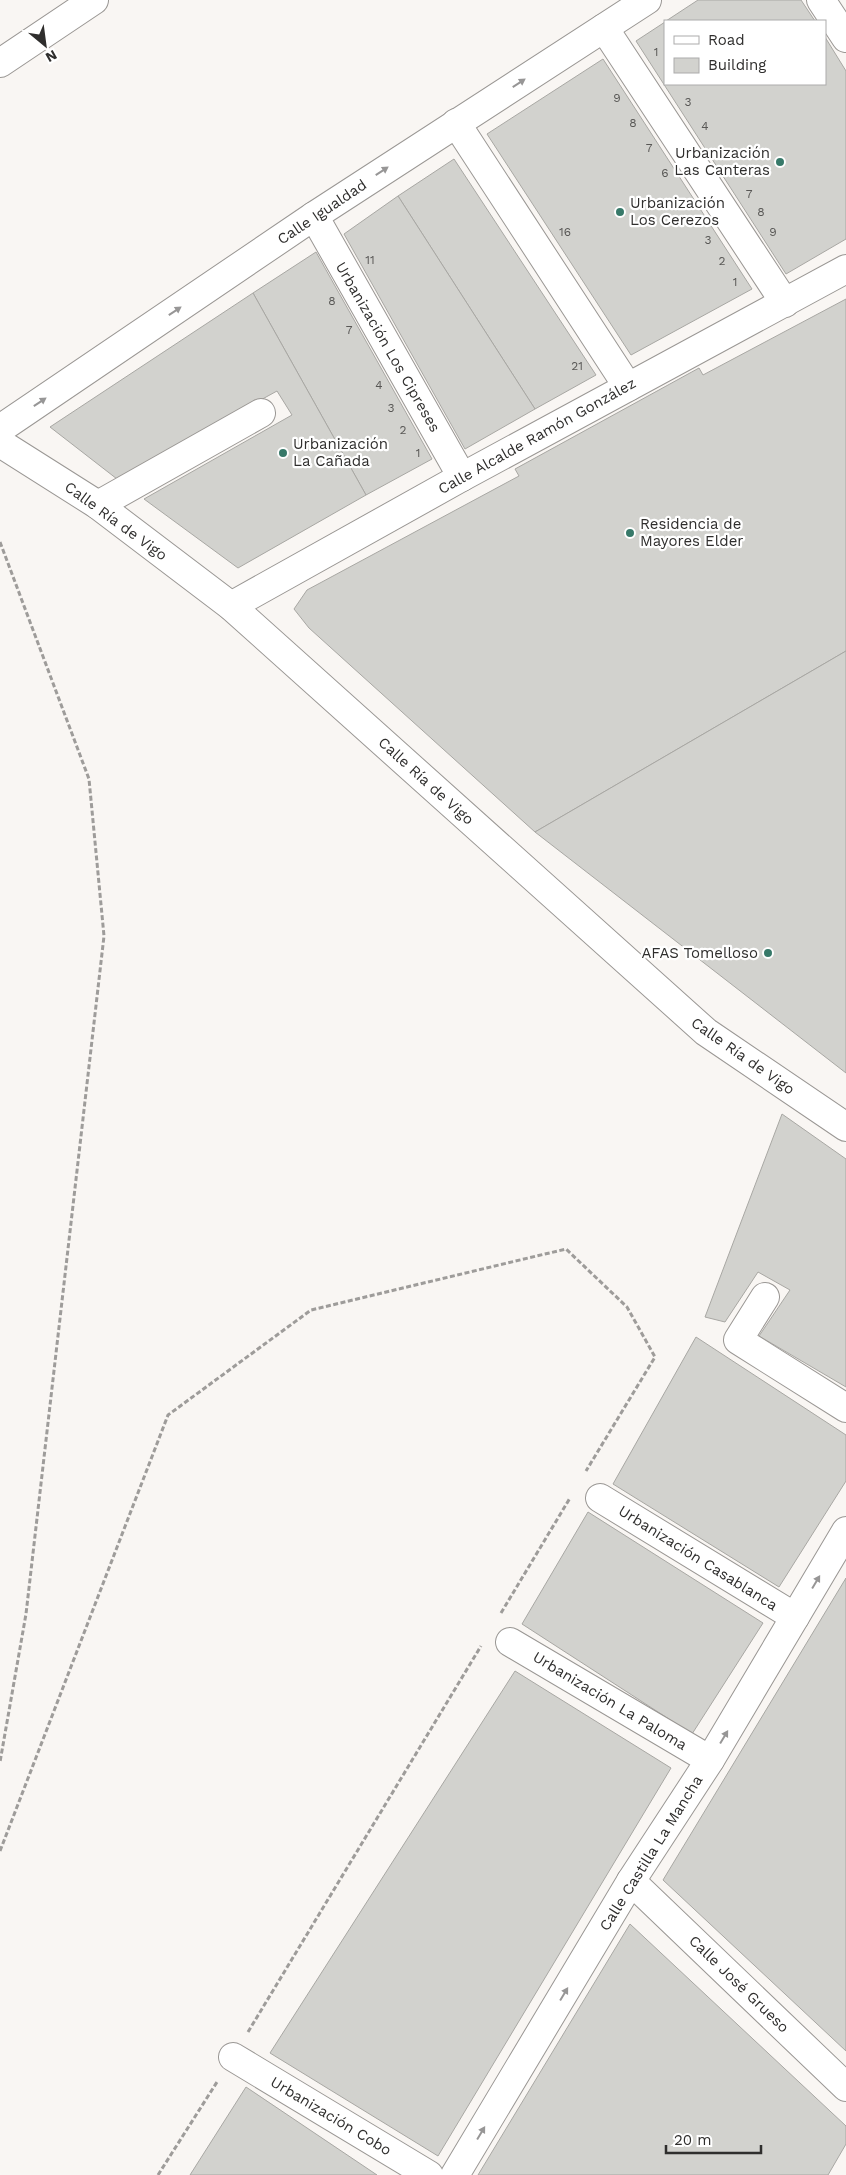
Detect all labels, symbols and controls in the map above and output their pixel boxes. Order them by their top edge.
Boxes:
north arrow [20,20,70,70]
legend [664,20,826,85]
text: Road [708,31,745,49]
house number: 1 [654,45,658,59]
text: N [43,47,60,66]
text: Building [708,56,766,74]
one-way arrow [512,78,525,88]
house number: 9 [613,91,621,105]
house number: 3 [685,95,692,109]
house number: 8 [629,116,637,130]
house number: 4 [701,119,709,133]
house number: 7 [646,141,653,155]
place label: Urbanización Las Canteras [674,144,770,179]
marker: Urbanización Las Canteras [774,156,786,168]
house number: 6 [661,166,669,180]
one-way arrow [376,167,389,176]
street label: Calle Igualdad [274,176,370,248]
house number: 7 [746,187,753,201]
place label: Urbanización Los Cerezos [630,194,725,229]
house number: 8 [757,205,765,219]
marker: Urbanización Los Cerezos [614,206,626,218]
house number: 16 [559,225,571,239]
house number: 9 [769,225,777,239]
house number: 3 [705,233,712,247]
house number: 11 [365,253,375,267]
house number: 2 [719,254,726,268]
street label: Urbanización Los Cipreses [332,259,444,435]
house number: 1 [733,275,737,289]
house number: 8 [328,294,336,308]
one-way arrow [168,306,182,316]
house number: 7 [346,323,353,337]
house number: 21 [571,359,583,373]
street label: Calle Alcalde Ramón González [435,374,639,498]
house number: 4 [375,378,383,392]
one-way arrow [34,397,47,407]
house number: 3 [388,401,395,415]
house number: 2 [400,423,407,437]
place label: Urbanización La Cañada [293,435,388,470]
house number: 1 [416,446,420,460]
marker: Urbanización La Cañada [277,447,289,459]
street label: Calle Ría de Vigo [61,478,171,564]
place label: Residencia de Mayores Elder [640,515,743,550]
marker: Residencia de Mayores Elder [624,527,636,539]
street label: Calle Ría de Vigo [375,733,477,829]
place label: AFAS Tomelloso [641,944,758,962]
marker: AFAS Tomelloso [762,947,774,959]
street label: Calle Ría de Vigo [688,1014,798,1098]
street label: Urbanización Casablanca [615,1502,781,1615]
one-way arrow [812,1575,820,1590]
street label: Urbanización La Paloma [530,1648,691,1754]
one-way arrow [719,1730,728,1743]
street label: Calle Castilla La Mancha [596,1771,707,1934]
street label: Calle José Grueso [685,1932,793,2036]
one-way arrow [560,1987,569,2000]
street label: Urbanización Cobo [267,2073,395,2159]
scale bar [666,2122,761,2154]
one-way arrow [476,2127,485,2140]
text: 20 m [674,2131,712,2149]

